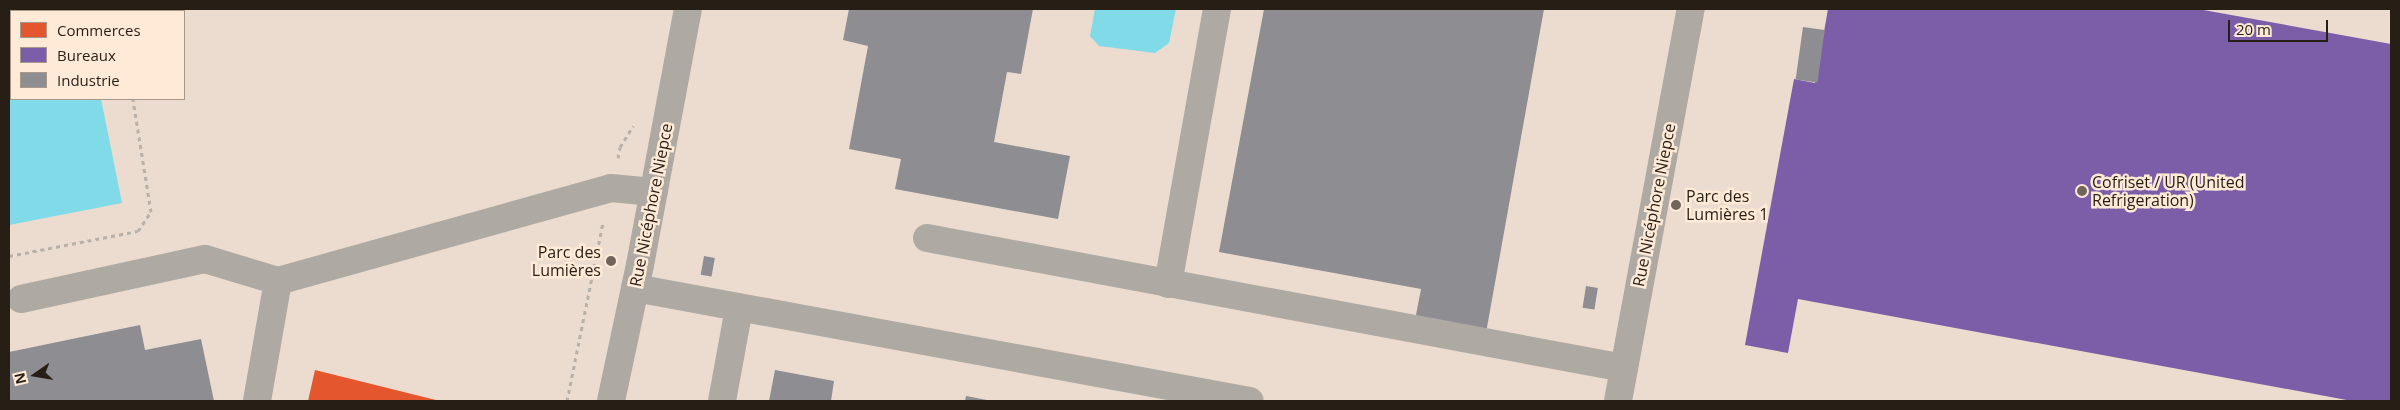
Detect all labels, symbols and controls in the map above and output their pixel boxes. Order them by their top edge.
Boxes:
legend [10,10,185,100]
scale bar [2230,10,2330,42]
text: 20 m [2236,19,2271,39]
text: Commerces [57,20,141,40]
text: Bureaux [57,45,116,65]
text: Industrie [57,70,120,90]
street label: Rue Nicéphore Niepce [626,122,676,288]
street label: Rue Nicéphore Niepce [1629,122,1679,288]
place label: Cofriset / UR (United Refrigeration) [2092,172,2245,210]
marker: Cofriset / UR (United Refrigeration) [2076,185,2088,197]
place label: Parc des Lumières 1 [1686,186,1768,224]
marker: Parc des Lumières 1 [1670,199,1682,211]
place label: Parc des Lumières [532,242,601,280]
marker: Parc des Lumières [605,255,617,267]
north arrow [10,350,60,400]
text: N [9,371,30,386]

